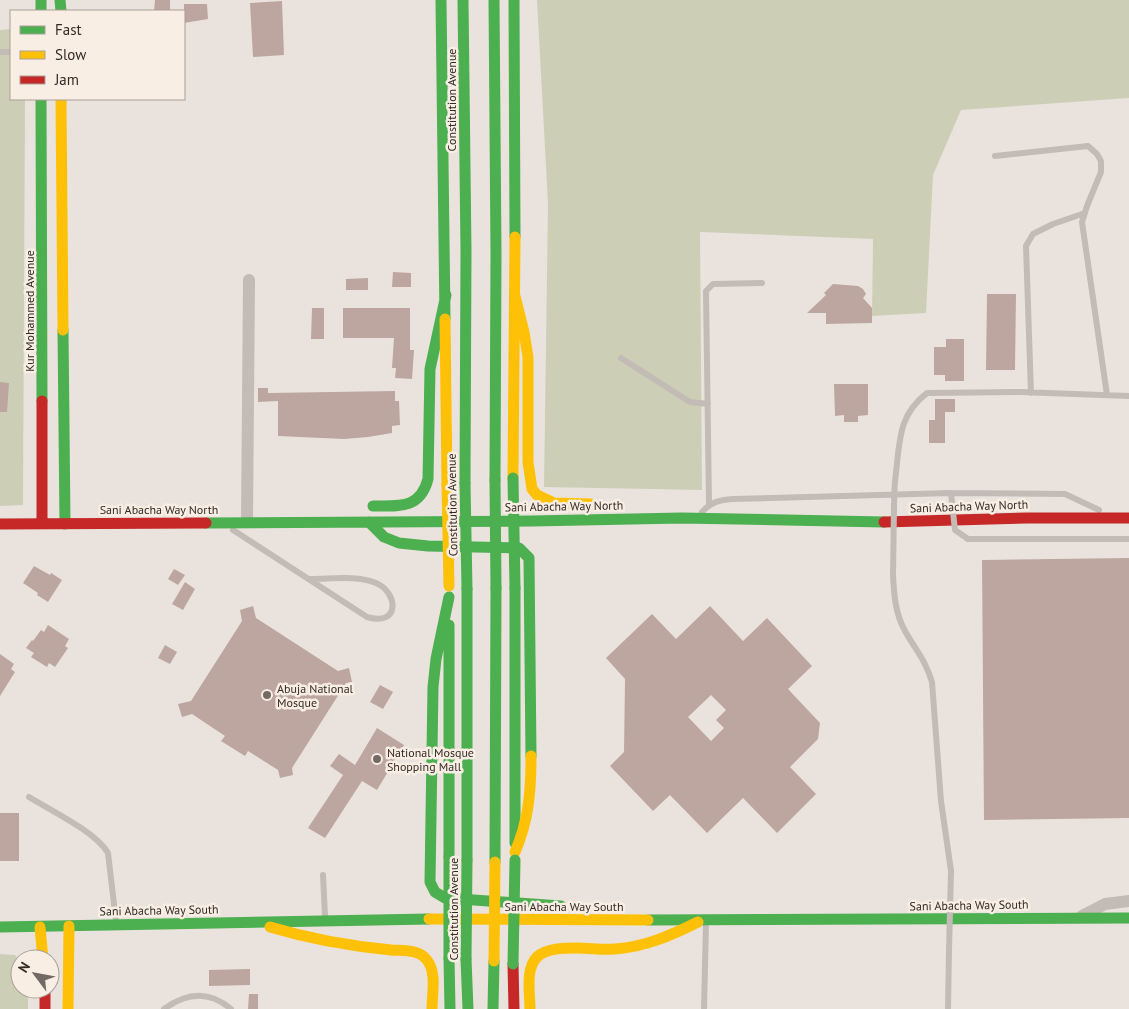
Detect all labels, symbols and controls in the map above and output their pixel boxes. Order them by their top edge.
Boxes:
legend [10,10,185,100]
text: Fast [55,20,82,39]
text: Slow [55,45,86,64]
street label: Constitution Avenue [444,49,459,151]
text: Jam [54,70,79,89]
street label: Kur Mohammed Avenue [22,250,37,372]
street label: Constitution Avenue [444,453,460,557]
street label: Sani Abacha Way North [909,496,1029,516]
street label: Sani Abacha Way North [505,497,623,515]
street label: Sani Abacha Way North [100,502,218,517]
place label: Abuja National Mosque [277,681,354,710]
marker: Abuja National Mosque [261,689,273,701]
place label: National Mosque Shopping Mall [387,745,474,774]
marker: National Mosque Shopping Mall [371,753,383,765]
street label: Constitution Avenue [446,858,461,960]
street label: Sani Abacha Way South [909,896,1029,914]
street label: Sani Abacha Way South [505,899,623,914]
street label: Sani Abacha Way South [99,901,219,919]
north arrow [10,949,60,999]
text: N [14,958,34,976]

